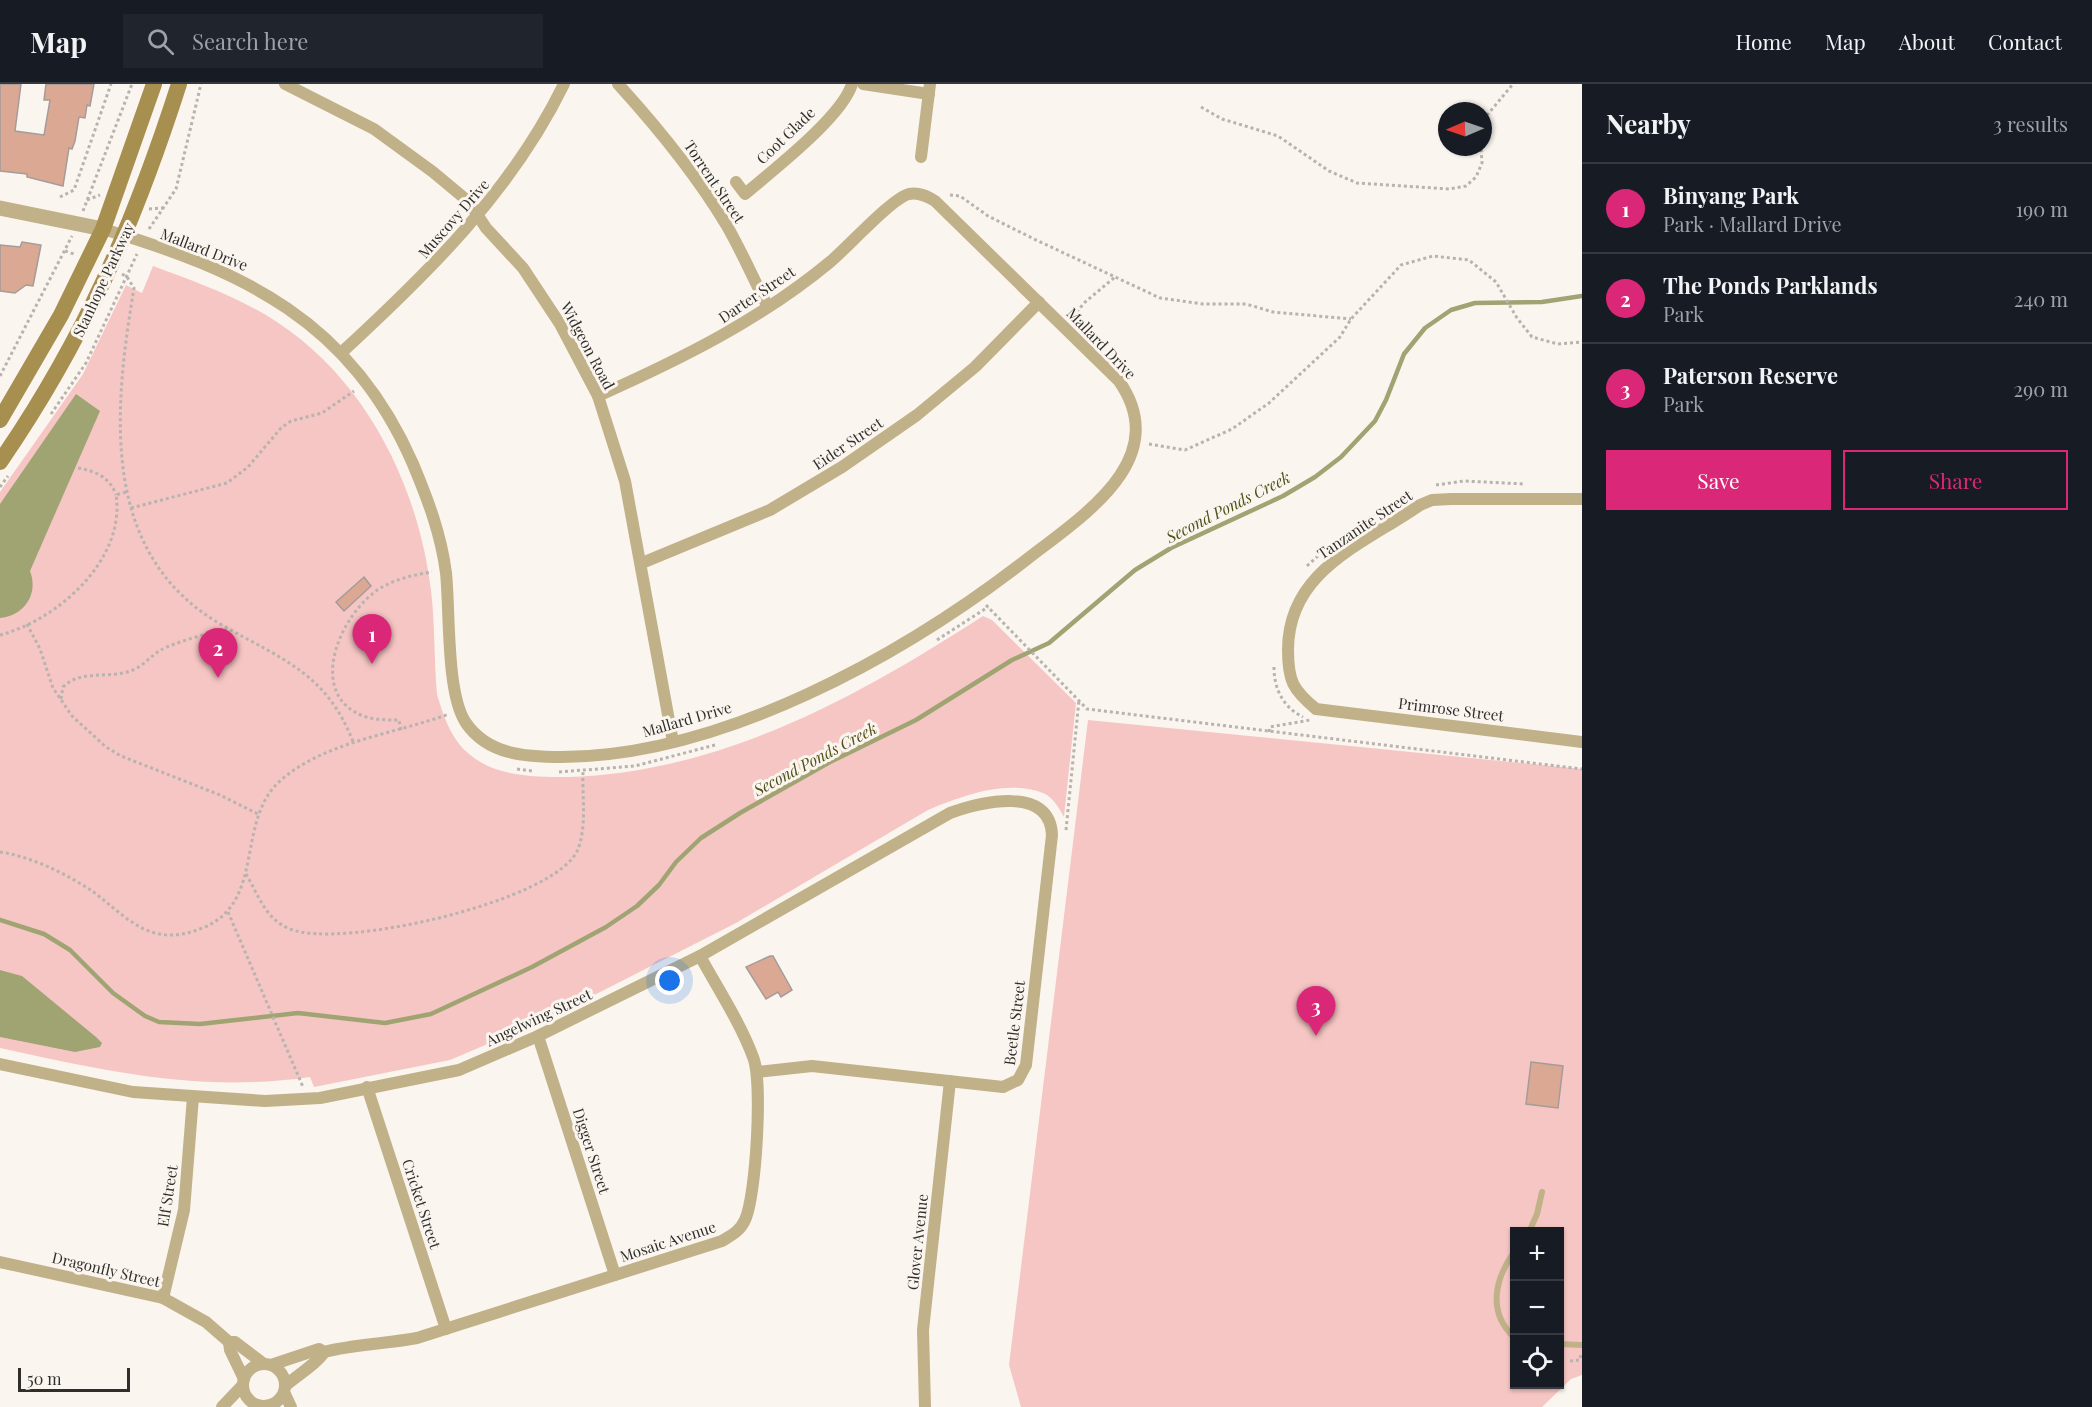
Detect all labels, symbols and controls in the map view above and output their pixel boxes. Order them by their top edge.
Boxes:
search box [123,14,543,68]
text: Map [30,23,87,60]
icon: search [144,25,177,58]
text: Search here [192,26,308,56]
text: Home [1736,27,1792,55]
text: Map [1825,27,1866,55]
text: About [1899,27,1955,55]
text: Contact [1988,27,2062,55]
street label: Coot Glade [752,102,819,168]
north arrow [1438,102,1492,156]
text: Nearby [1606,106,1691,141]
text: 3 results [1993,110,2068,137]
street label: Torrent Street [680,136,750,227]
street label: Muscovy Drive [413,175,493,262]
text: Binyang Park [1663,180,1799,210]
text: 1 [1622,195,1629,222]
text: 190 m [2016,195,2068,222]
text: Park · Mallard Drive [1663,210,1842,237]
street label: Stanhope Parkway [68,219,139,340]
street label: Mallard Drive [158,223,251,275]
street label: Darter Street [714,261,799,327]
text: The Ponds Parklands [1663,270,1878,300]
text: 2 [1620,285,1631,312]
text: 240 m [2014,285,2068,312]
street label: Widgeon Road [556,297,620,393]
text: Park [1663,300,1704,327]
street label: Mallard Drive [1063,303,1141,383]
text: Paterson Reserve [1663,360,1838,390]
text: 3 [1621,375,1630,402]
text: 290 m [2014,375,2068,402]
text: Park [1663,390,1704,417]
street label: Eider Street [809,412,887,474]
button: Save [1606,450,1831,510]
button: Share [1843,450,2068,510]
water label: Second Ponds Creek [1161,466,1293,547]
street label: Tanzanite Street [1313,485,1416,563]
pin: 1 [352,614,392,664]
pin: 2 [198,628,238,678]
street label: Primrose Street [1397,693,1506,725]
street label: Mallard Drive [640,697,734,741]
water label: Second Ponds Creek [749,717,880,800]
your location [655,966,684,995]
street label: Beetle Street [999,979,1029,1067]
street label: Angelwing Street [482,984,595,1051]
pin: 3 [1296,986,1336,1036]
street label: Digger Street [569,1105,615,1197]
street label: Cricket Street [398,1156,446,1252]
street label: Elf Street [152,1163,182,1228]
street label: Glover Avenue [902,1193,932,1291]
street label: Mosaic Avenue [617,1216,718,1266]
map controls [1510,1227,1564,1389]
button: + [1510,1227,1564,1281]
street label: Dragonfly Street [50,1247,163,1291]
button: − [1510,1281,1564,1335]
button: locate [1510,1335,1564,1389]
scale bar [18,1365,130,1392]
text: 50 m [27,1368,61,1389]

